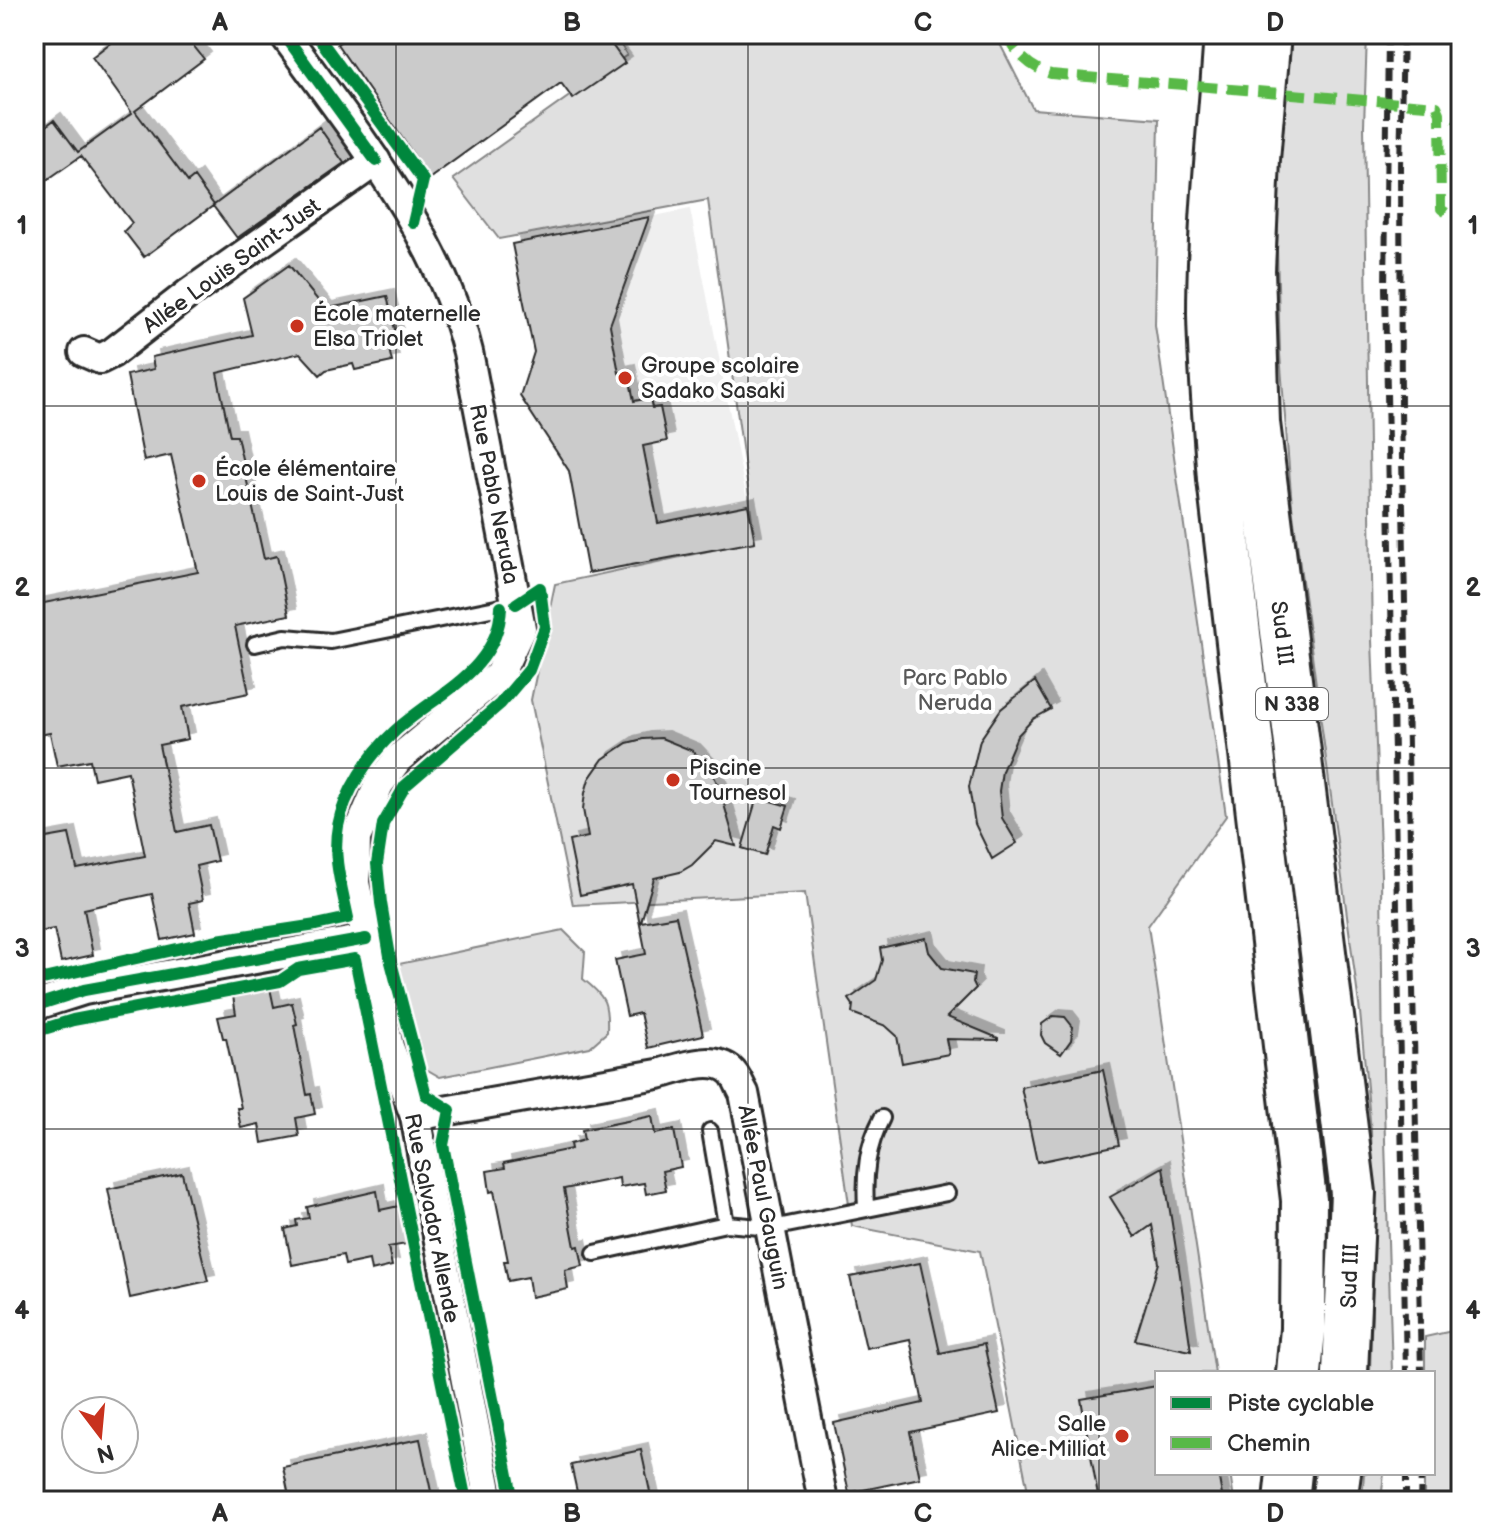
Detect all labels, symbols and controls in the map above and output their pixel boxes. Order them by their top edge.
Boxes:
text: A [211,8,228,39]
text: B [563,8,581,39]
text: C [914,8,932,39]
text: D [1266,8,1284,39]
street label: Allée Louis Saint-Just [138,193,326,340]
text: 1 [17,211,27,242]
text: 1 [1468,211,1478,242]
place label: École maternelle Elsa Triolet [313,300,481,353]
marker: École maternelle Elsa Triolet [288,317,306,335]
place label: Groupe scolaire Sadako Sasaki [641,353,799,405]
marker: Groupe scolaire Sadako Sasaki [616,369,634,387]
street label: Rue Pablo Neruda [463,402,524,587]
place label: École élémentaire Louis de Saint-Just [215,455,404,508]
marker: École élémentaire Louis de Saint-Just [190,472,208,490]
text: 2 [14,573,30,604]
text: 2 [1465,573,1481,604]
street label: Sud III [1264,599,1299,667]
park label: Parc Pablo Neruda [902,665,1008,717]
road number: N 338 [1256,688,1328,720]
place label: Piscine Tournesol [689,755,786,807]
marker: Piscine Tournesol [664,771,682,789]
text: 3 [14,934,30,965]
text: 3 [1465,934,1481,965]
street label: Allée Paul Gauguin [731,1103,794,1292]
street label: Rue Salvador Allende [398,1111,465,1325]
street label: Sud III [1336,1243,1365,1309]
text: 4 [14,1296,30,1327]
text: 4 [1465,1296,1481,1327]
legend [1155,1371,1435,1475]
text: Piste cyclable [1227,1389,1374,1418]
north arrow [60,1395,140,1475]
place label: Salle Alice-Milliat [991,1411,1106,1463]
marker: Salle Alice-Milliat [1113,1427,1131,1445]
text: Chemin [1227,1429,1311,1458]
text: N [93,1438,117,1468]
text: A [211,1499,228,1530]
text: B [563,1499,581,1530]
text: C [914,1499,932,1530]
text: D [1266,1499,1284,1530]

